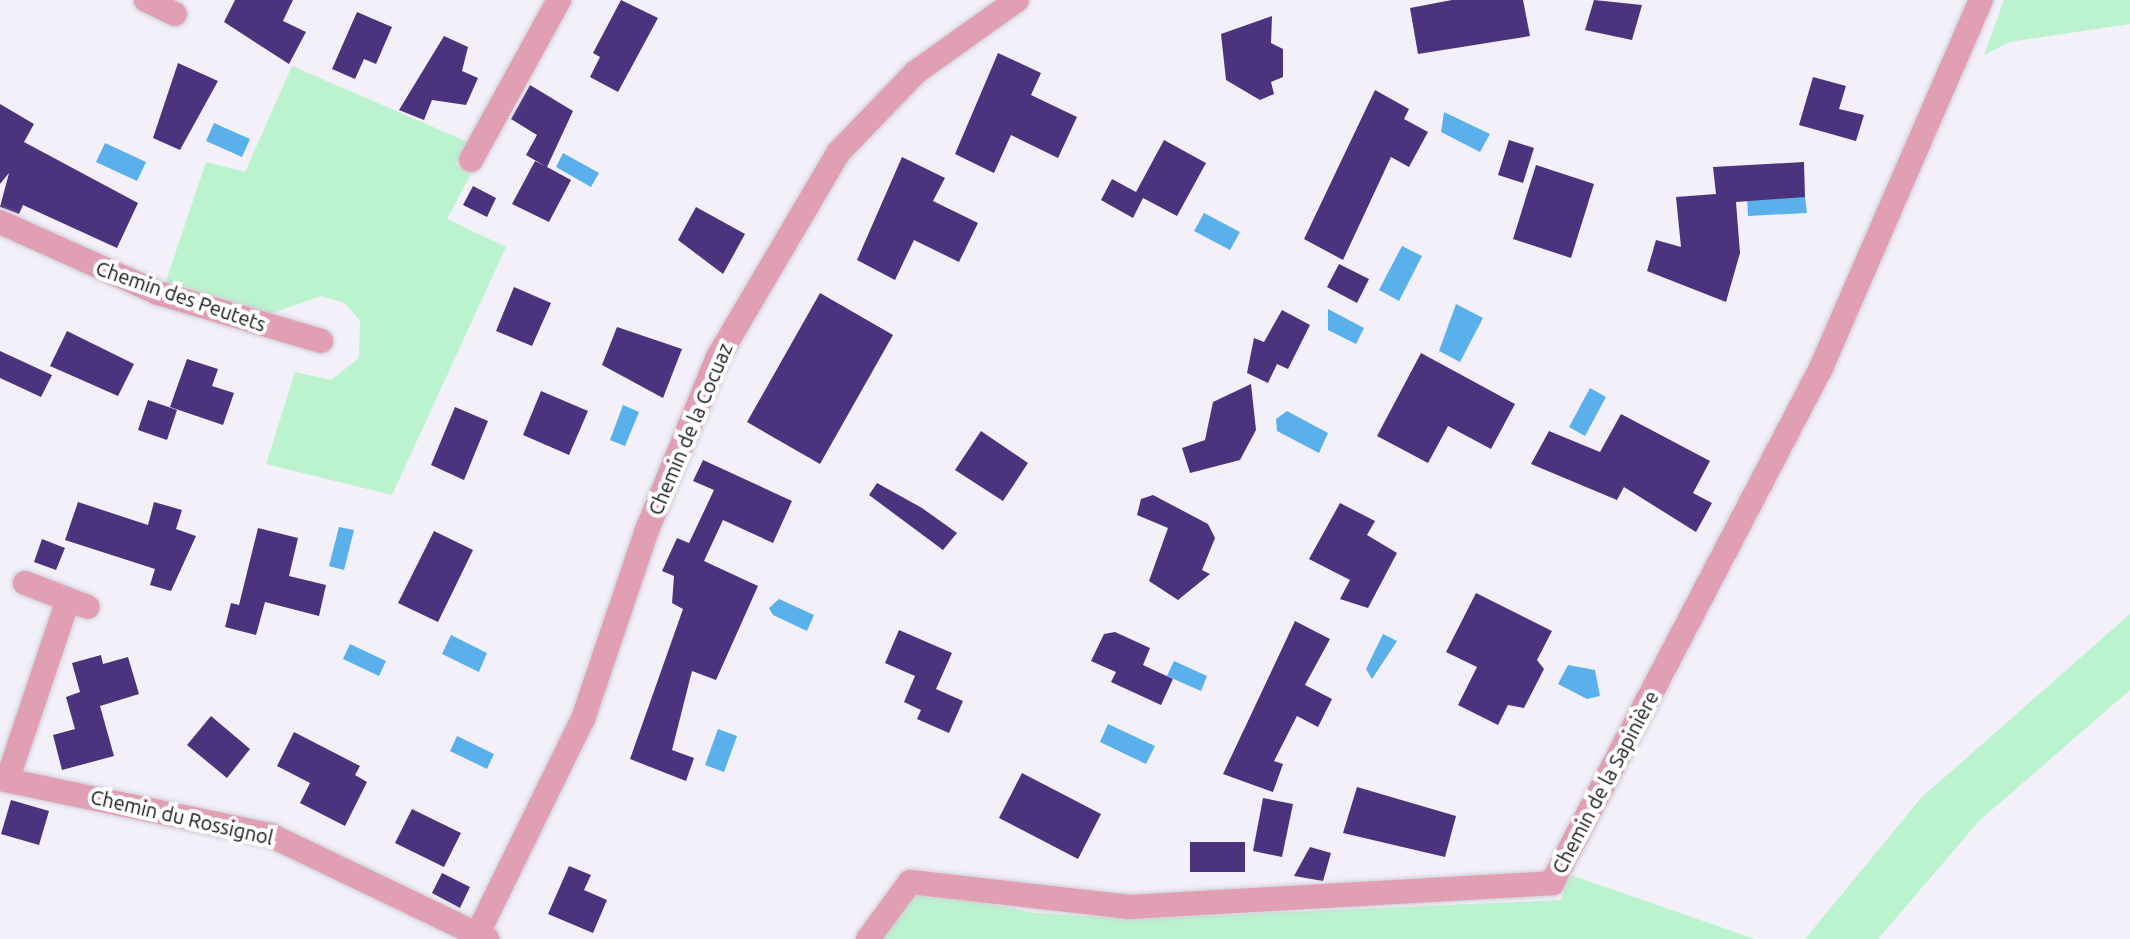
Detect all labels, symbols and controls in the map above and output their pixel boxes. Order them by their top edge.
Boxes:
street label: Chemin des Peutets [93,256,269,336]
street label: Chemin de la Cocuaz [643,339,737,519]
street label: Chemin de la Sapinière [1547,687,1663,877]
street label: Chemin du Rossignol [88,784,276,850]

